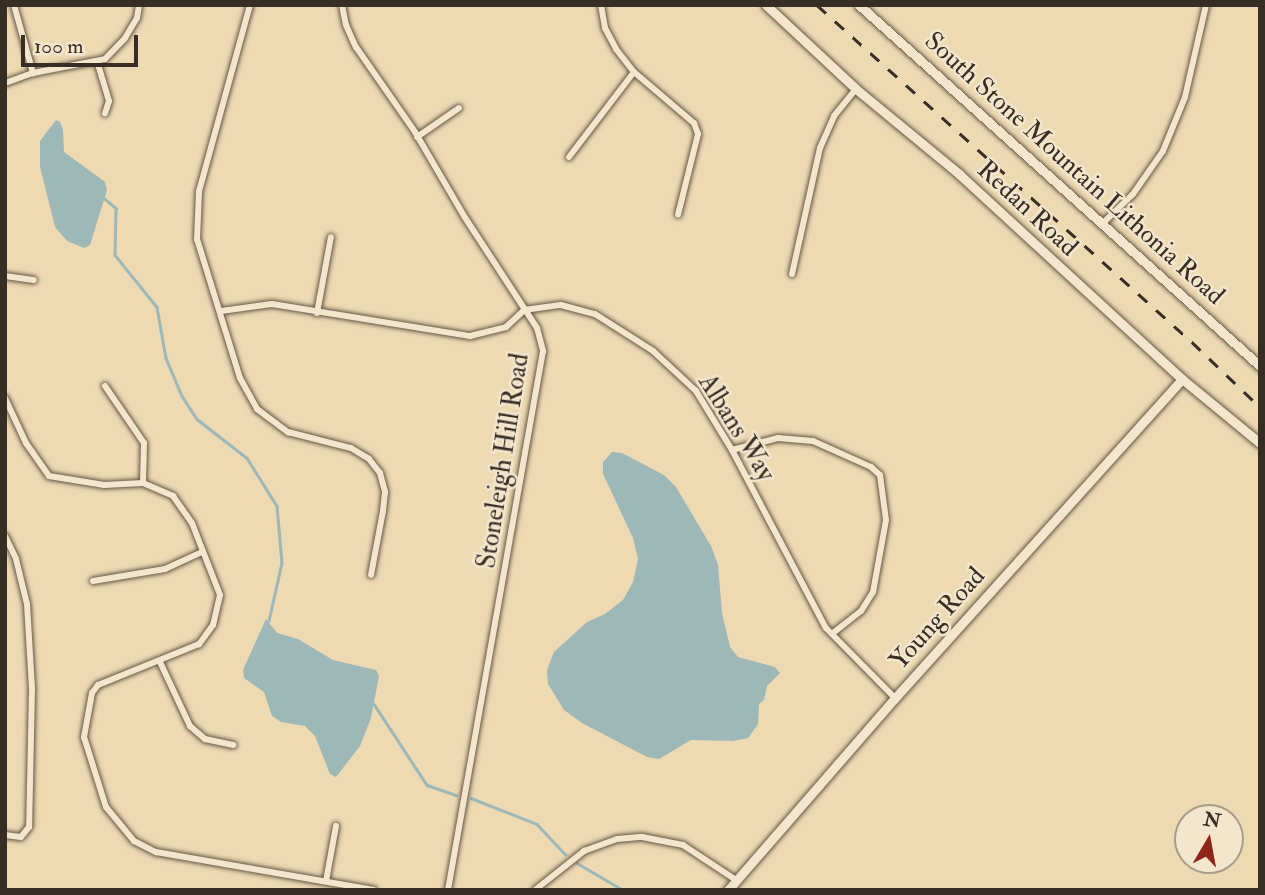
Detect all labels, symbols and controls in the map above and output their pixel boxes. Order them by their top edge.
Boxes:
scale bar [24,21,142,65]
street label: South Stone Mountain Lithonia Road [918,26,1230,312]
text: 100 m [34,33,84,60]
street label: Redan Road [970,155,1084,263]
street label: Stoneleigh Hill Road [472,351,536,571]
street label: Albans Way [691,369,781,487]
street label: Young Road [884,561,992,677]
north arrow [1174,804,1244,874]
text: N [1202,807,1223,834]

